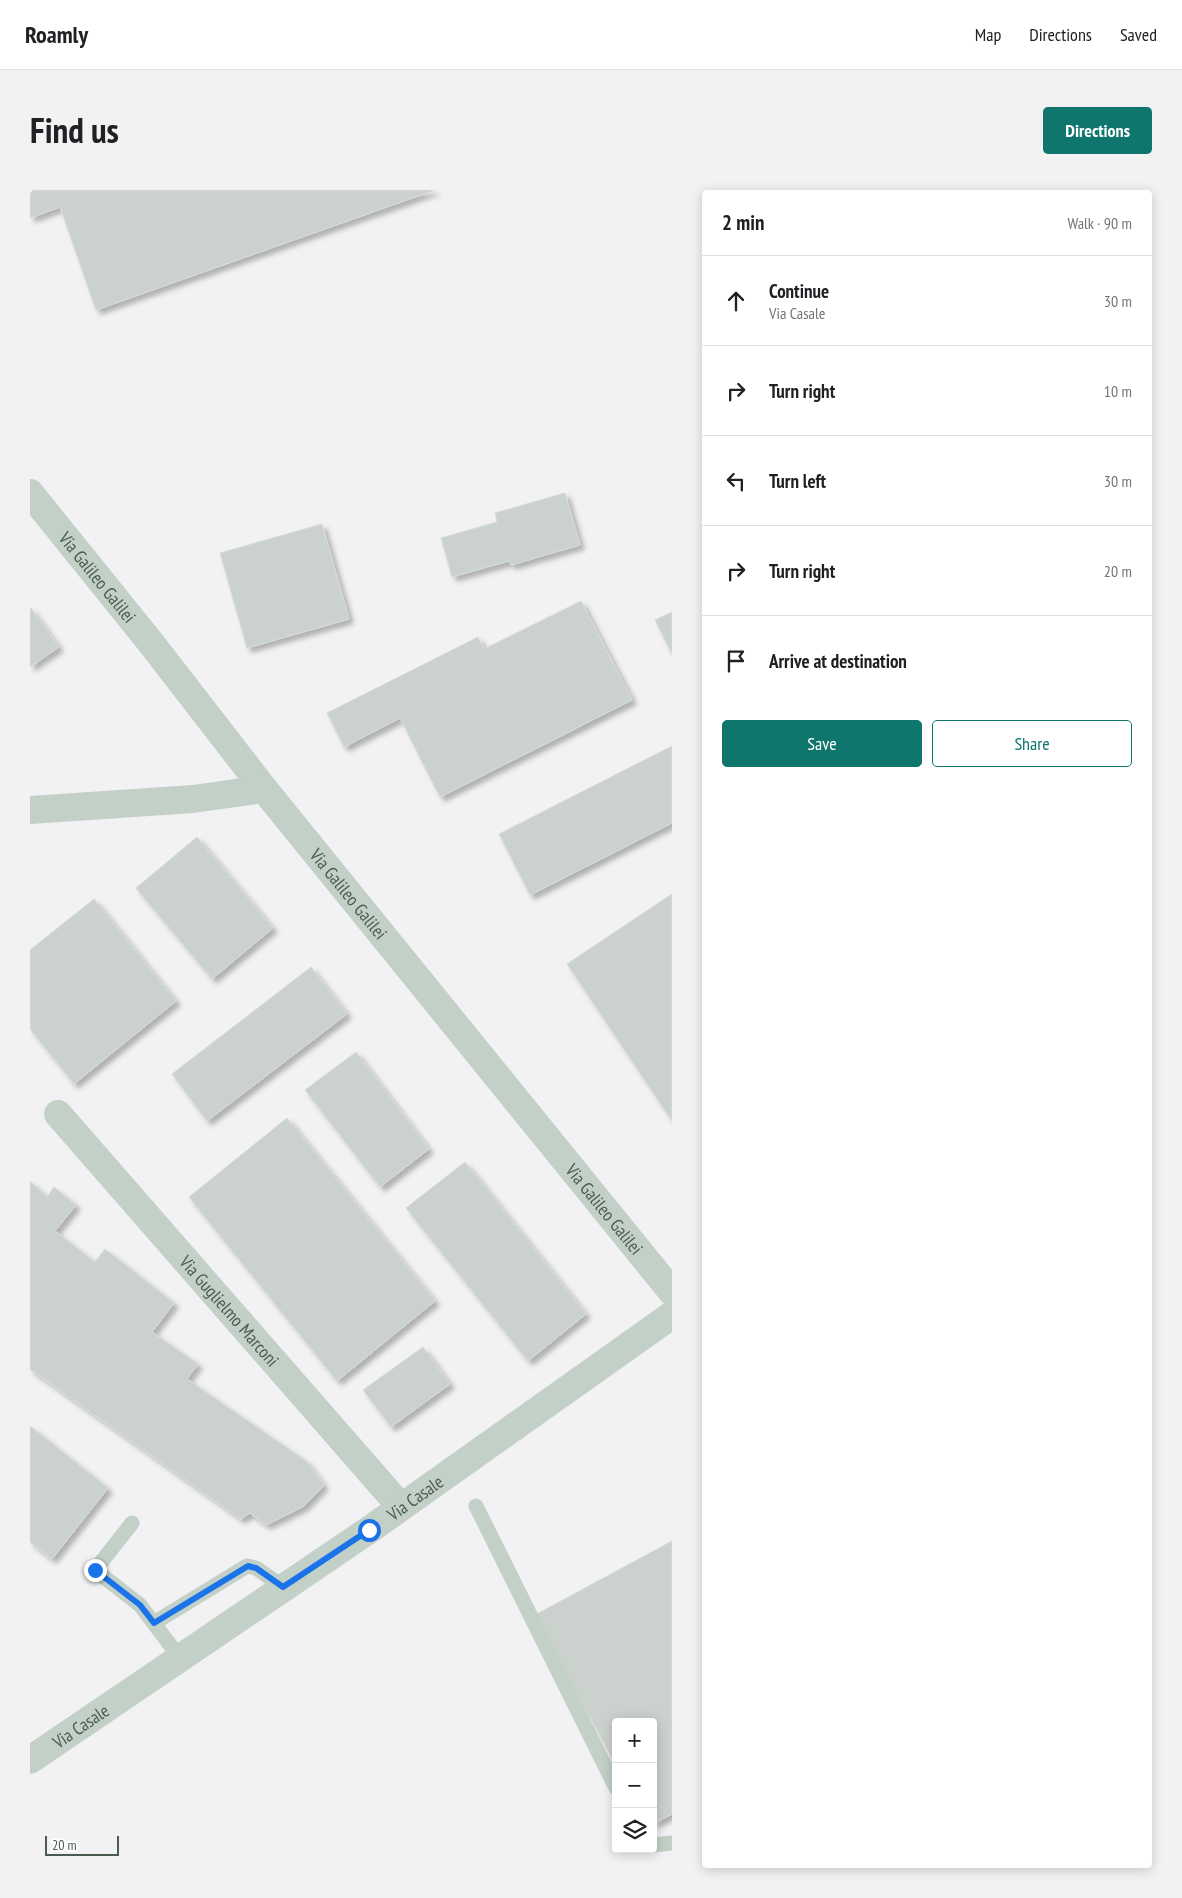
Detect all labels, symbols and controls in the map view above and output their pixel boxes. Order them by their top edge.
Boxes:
text: Roamly [25,19,88,50]
text: Map [975,23,1001,46]
text: Directions [1029,23,1092,46]
text: Saved [1120,23,1157,46]
text: Find us [30,107,119,153]
button: Directions [1043,107,1152,154]
text: 2 min [722,209,764,236]
text: Walk · 90 m [1067,213,1132,233]
text: Continue [769,279,829,303]
icon: ahead [722,287,750,315]
text: 30 m [1104,291,1132,311]
text: Via Casale [769,303,825,323]
icon: right [722,377,750,405]
text: Turn right [769,379,835,403]
text: 10 m [1104,381,1132,401]
icon: left [722,467,750,495]
text: Turn left [769,469,826,493]
text: 30 m [1104,471,1132,491]
street label: Via Galileo Galilei [54,526,141,627]
icon: right [722,557,750,585]
text: Turn right [769,559,835,583]
text: 20 m [1104,561,1132,581]
icon: arrive [722,647,750,675]
text: Arrive at destination [769,649,907,673]
button: Save [722,720,922,767]
button: Share [932,720,1132,767]
street label: Via Galileo Galilei [305,843,392,944]
street label: Via Galileo Galilei [560,1158,648,1259]
street label: Via Guglielmo Marconi [174,1250,284,1371]
street label: Via Casale [382,1470,447,1526]
route start [358,1519,381,1542]
route end [84,1559,107,1582]
street label: Via Casale [47,1698,113,1754]
map controls [612,1718,657,1853]
button: + [612,1718,657,1763]
button: − [612,1763,657,1808]
button: layers [612,1808,657,1853]
scale bar [45,1833,119,1856]
text: 20 m [52,1836,77,1854]

